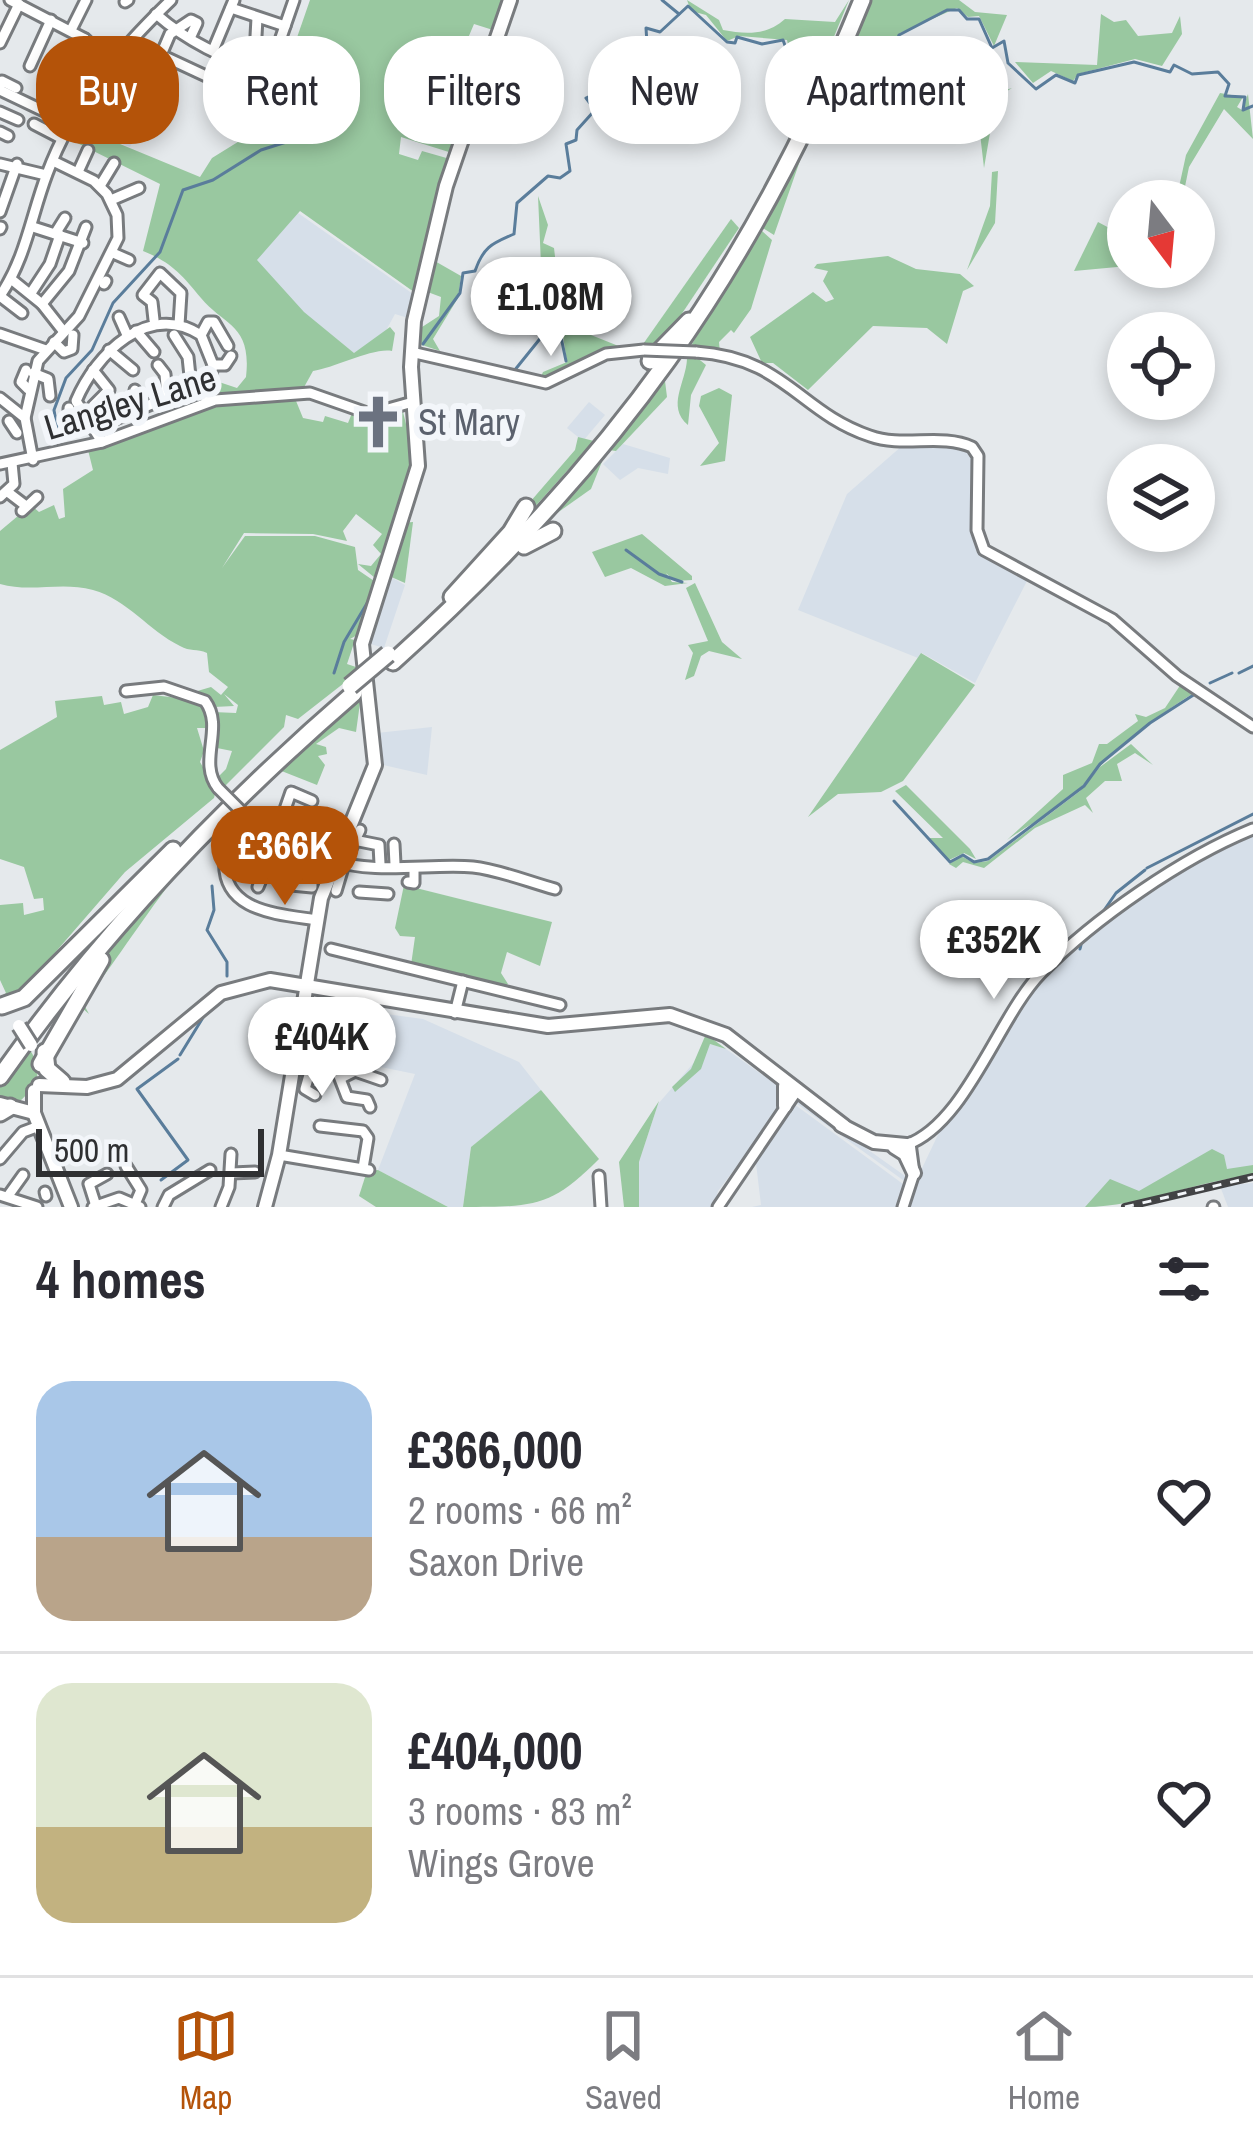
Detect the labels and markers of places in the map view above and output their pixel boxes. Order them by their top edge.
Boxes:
pin: £1.08M [453,257,649,359]
church icon: St Mary [349,393,407,451]
place label: St Mary [418,398,520,446]
pin: £366K [201,806,369,908]
pin: £352K [910,900,1078,1002]
pin: £404K [238,997,406,1099]

